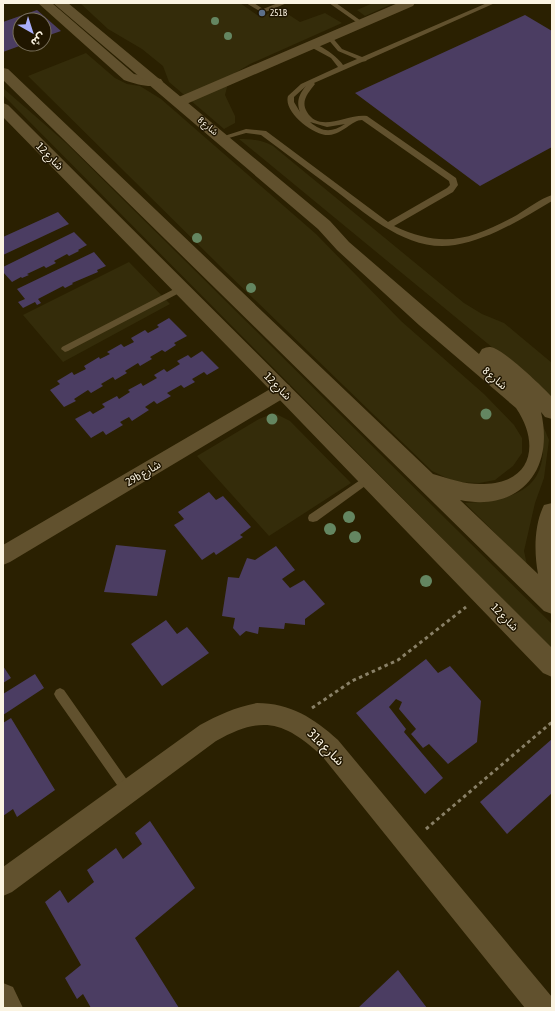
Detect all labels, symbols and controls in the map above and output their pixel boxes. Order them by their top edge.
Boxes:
marker: 251B [257,8,267,18]
place label: 251B [270,8,288,18]
north arrow [12,12,52,52]
text: ش [28,30,48,49]
street label: شارع 8 [195,115,220,139]
street label: شارع 12 [33,140,66,174]
street label: شارع 8 [479,364,510,393]
street label: شارع 12 [261,370,294,404]
street label: 29b شارع [123,458,164,490]
street label: شارع 12 [488,601,521,635]
street label: 31a شارع [303,726,347,770]

